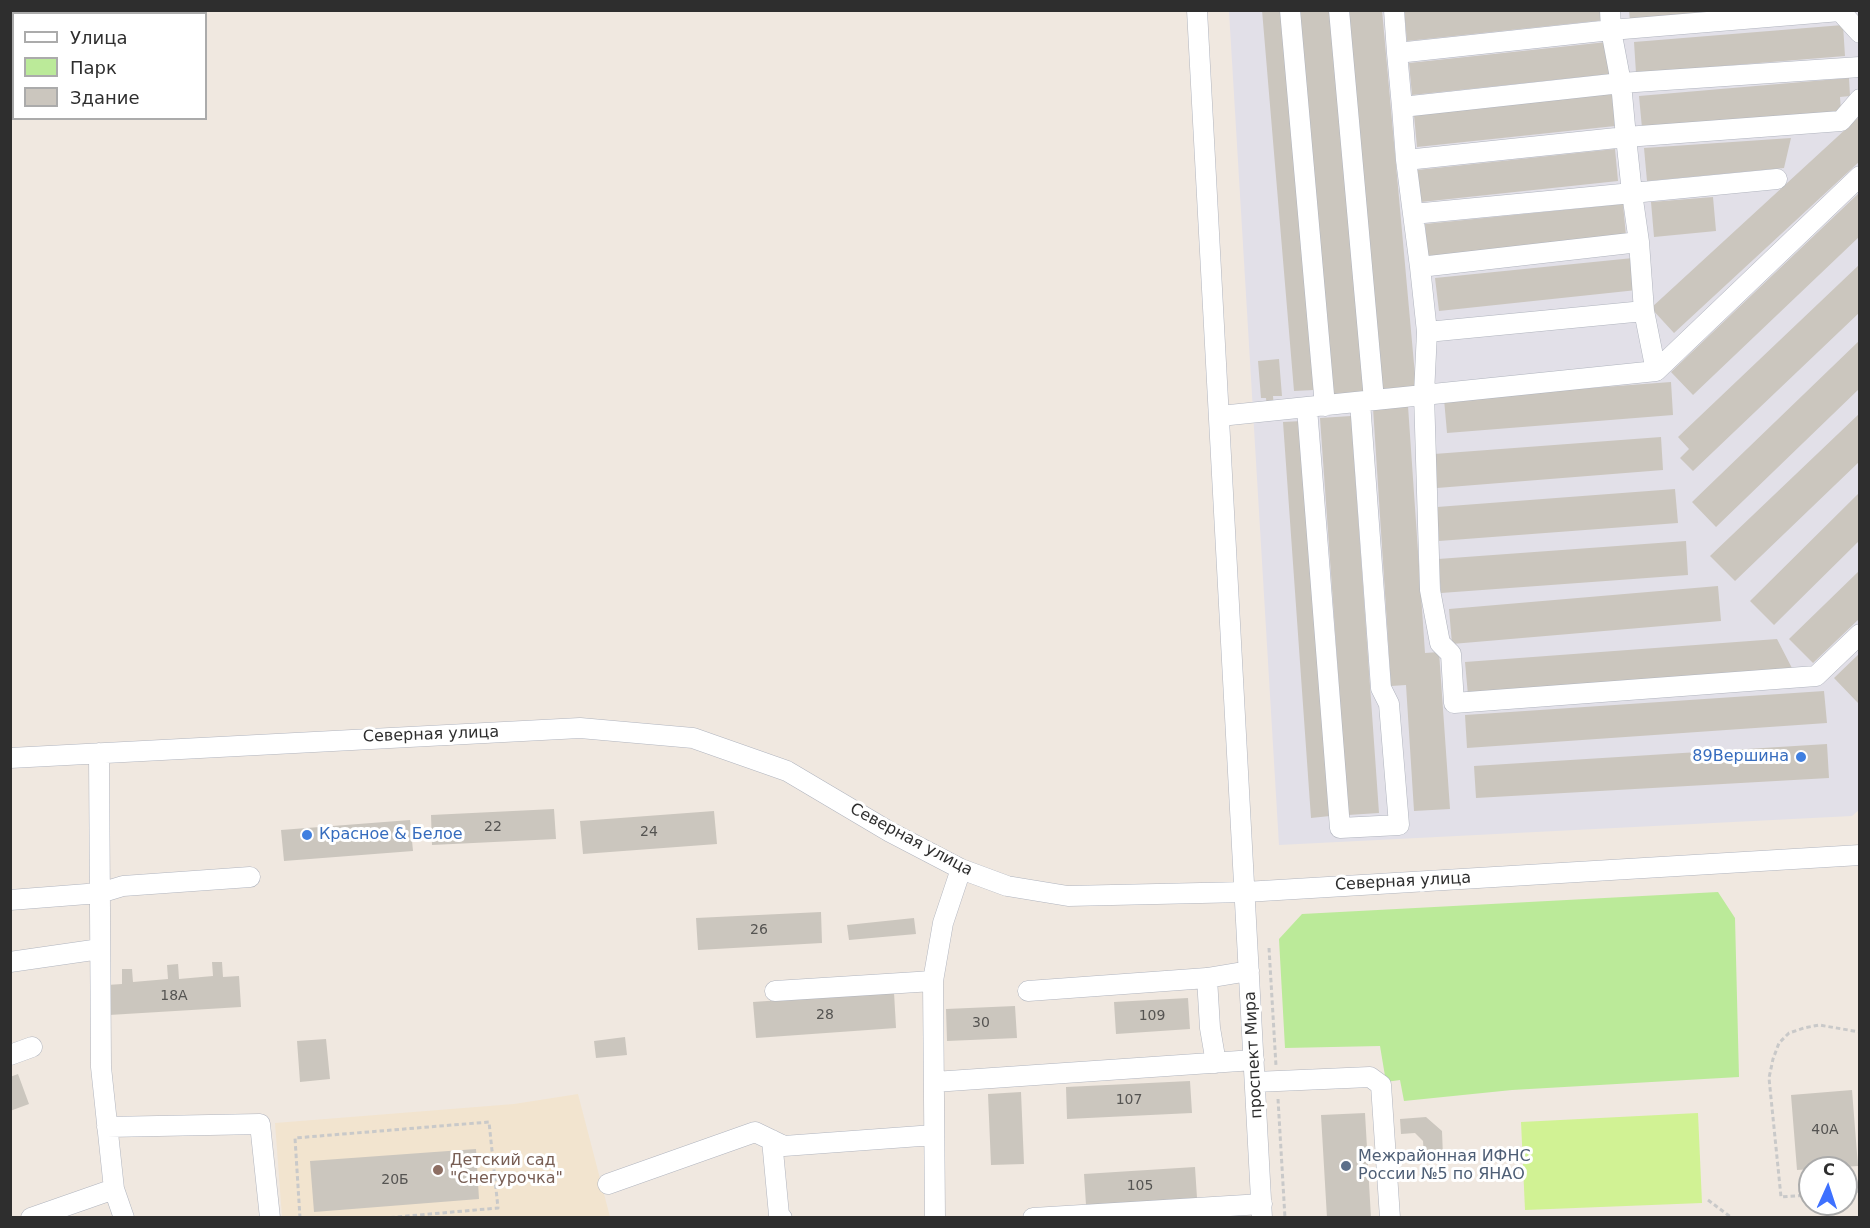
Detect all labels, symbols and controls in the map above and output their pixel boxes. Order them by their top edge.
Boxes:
legend [12,12,207,120]
text: Улица [70,27,127,48]
text: Парк [70,57,117,78]
text: Здание [70,87,140,108]
street label: Северная улица [363,723,499,747]
place label: 89Вершина [1692,747,1789,767]
marker: 89Вершина [1794,750,1808,764]
street label: Северная улица [846,800,976,880]
house number: 22 [484,819,502,835]
house number: 24 [640,824,658,840]
place label: Красное & Белое [319,825,463,845]
marker: Красное & Белое [300,828,314,842]
street label: Северная улица [1334,869,1472,895]
house number: 26 [750,922,768,938]
house number: 18А [160,988,188,1004]
street label: проспект Мира [1241,991,1267,1119]
house number: 28 [816,1007,834,1023]
house number: 109 [1139,1008,1165,1024]
house number: 30 [972,1015,990,1031]
house number: 107 [1116,1092,1142,1108]
house number: 40А [1811,1122,1839,1138]
place label: Межрайонная ИФНС России №5 по ЯНАО [1358,1147,1531,1185]
place label: Детский сад "Снегурочка" [450,1151,563,1189]
north arrow [1798,1156,1858,1216]
marker: Межрайонная ИФНС России №5 по ЯНАО [1339,1159,1353,1173]
text: С [1822,1160,1835,1179]
marker: Детский сад "Снегурочка" [431,1163,445,1177]
house number: 20Б [381,1172,409,1188]
house number: 105 [1127,1178,1153,1194]

